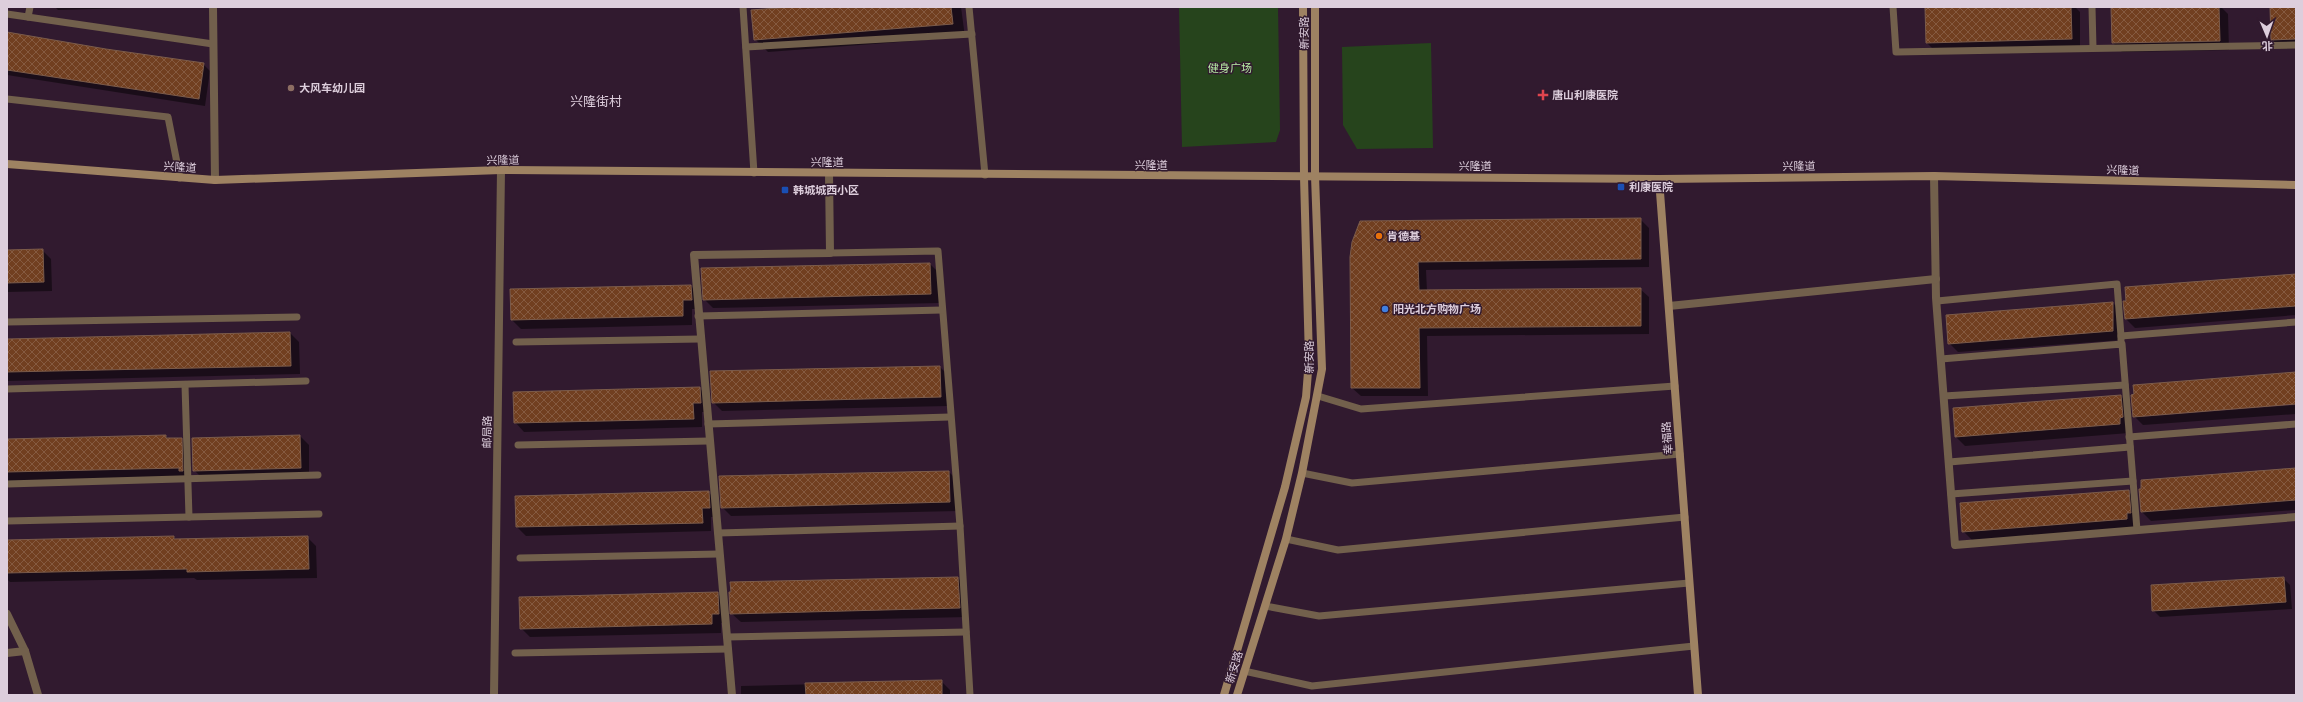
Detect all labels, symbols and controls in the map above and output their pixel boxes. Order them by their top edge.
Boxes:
north arrow [2247,16,2287,56]
street label: 新安路 [1297,17,1311,50]
text: 北 [2262,39,2273,53]
park label: 健身广场 [1208,61,1252,75]
place label: 大风车幼儿园 [299,81,365,95]
marker: 大风车幼儿园 [286,83,296,93]
place label: 唐山利康医院 [1552,88,1618,102]
marker: 唐山利康医院 [1537,89,1549,101]
district label: 兴隆街村 [570,93,622,110]
street label: 兴隆道 [486,153,520,167]
street label: 兴隆道 [811,155,844,169]
street label: 兴隆道 [1135,158,1168,172]
street label: 兴隆道 [163,159,197,175]
street label: 兴隆道 [1459,159,1492,173]
street label: 兴隆道 [1782,159,1816,173]
street label: 兴隆道 [2106,162,2140,178]
place label: 利康医院 [1629,180,1673,194]
marker: 利康医院 [1616,182,1626,192]
place label: 韩城城西小区 [793,183,859,197]
marker: 韩城城西小区 [780,185,790,195]
place label: 肯德基 [1387,229,1420,243]
marker: 肯德基 [1374,231,1384,241]
place label: 阳光北方购物广场 [1393,302,1481,316]
marker: 阳光北方购物广场 [1380,304,1390,314]
street label: 新安路 [1302,341,1316,374]
street label: 邮局路 [480,415,494,449]
street label: 幸福路 [1659,421,1675,455]
street label: 新安路 [1222,649,1246,685]

